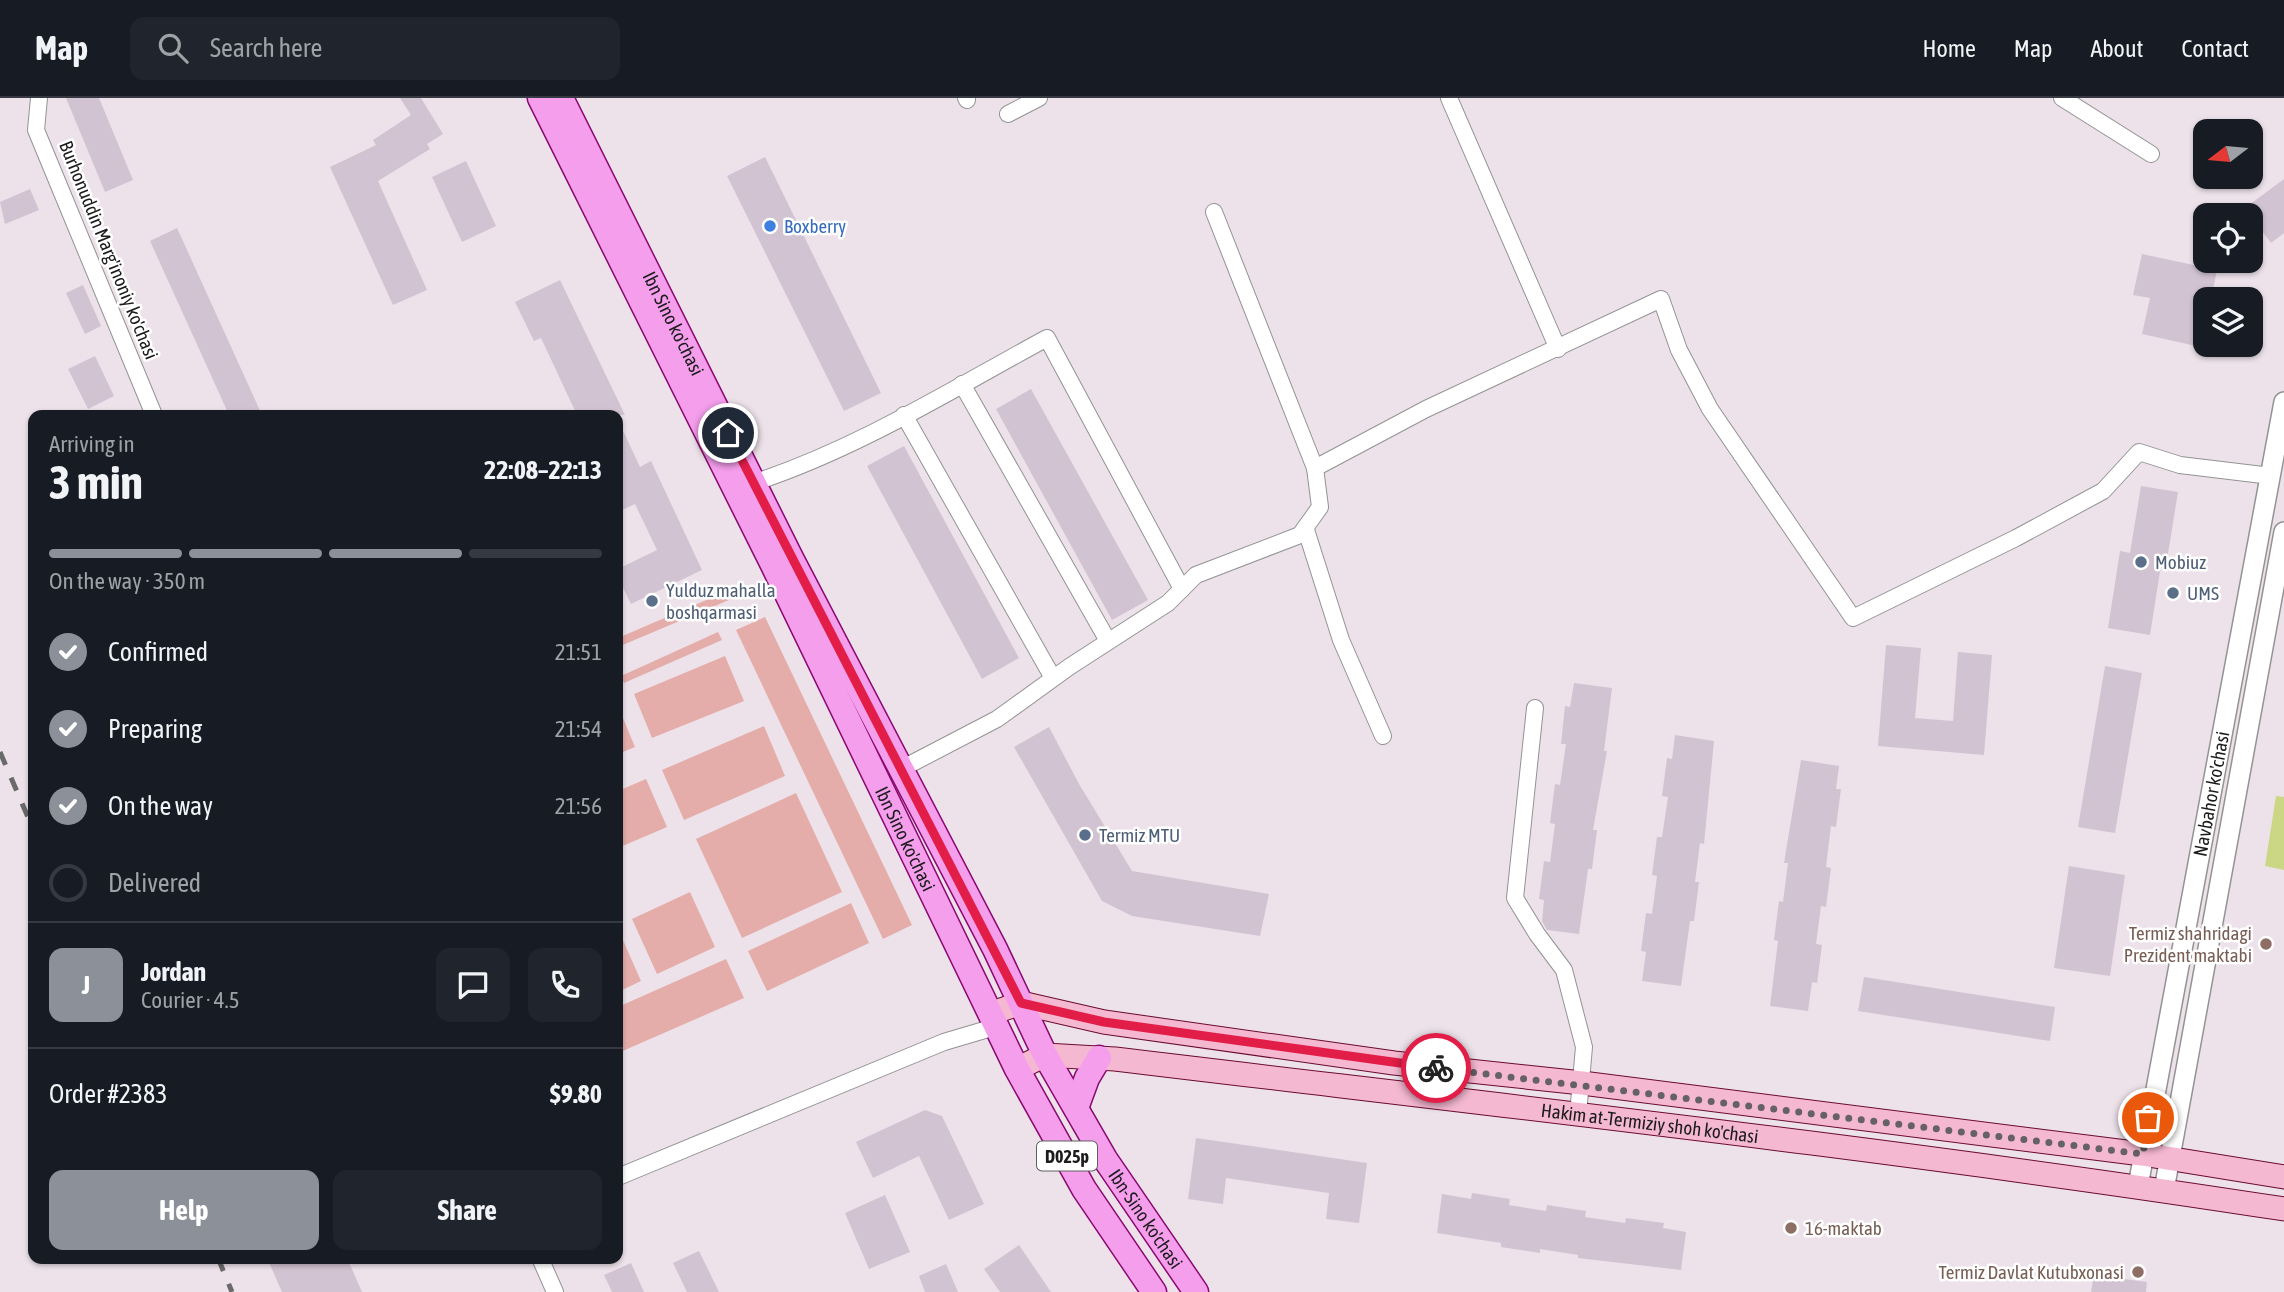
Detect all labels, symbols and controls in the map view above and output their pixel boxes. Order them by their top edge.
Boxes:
search box [130,17,620,80]
text: Map [35,29,88,67]
icon: search [154,29,192,67]
text: Search here [210,33,322,63]
text: Home [1922,35,1976,62]
text: Map [2014,35,2052,62]
text: About [2090,35,2143,62]
text: Contact [2181,35,2249,62]
north arrow [2193,119,2263,189]
map controls [2193,119,2263,357]
street label: Burhonuddin Marg'inoniy ko'chasi [55,138,163,362]
button: locate [2193,203,2263,273]
place label: Boxberry [784,215,846,237]
marker: Boxberry [762,218,778,234]
street label: Ibn Sino ko'chasi [638,268,709,379]
button: layers [2193,287,2263,357]
pin [698,403,758,463]
icon: home [709,414,747,452]
text: Arriving in [49,431,135,457]
text: 22:08–22:13 [484,455,602,485]
text: 3 min [49,456,143,509]
place label: Mobiuz [2155,551,2206,573]
marker: Mobiuz [2133,554,2149,570]
text: On the way · 350 m [49,568,205,594]
place label: Yulduz mahalla boshqarmasi [666,579,776,623]
place label: UMS [2187,582,2219,604]
marker: UMS [2165,585,2181,601]
marker: Yulduz mahalla boshqarmasi [644,593,660,609]
icon: check [49,633,87,671]
text: Confirmed [108,637,208,667]
text: 21:51 [555,639,602,665]
icon: check [49,710,87,748]
text: Preparing [108,714,202,744]
text: 21:54 [555,716,602,742]
street label: Navbahor ko'chasi [2189,729,2233,858]
street label: Ibn Sino ko'chasi [871,783,940,895]
icon: check [49,787,87,825]
text: On the way [108,791,213,821]
text: 21:56 [555,793,602,819]
place label: Termiz MTU [1099,824,1180,846]
marker: Termiz MTU [1077,827,1093,843]
text: Delivered [108,868,201,898]
place label: Termiz shahridagi Prezident maktabi [2124,922,2252,966]
marker: Termiz shahridagi Prezident maktabi [2258,936,2274,952]
button: chat [436,948,510,1022]
button: phone [528,948,602,1022]
text: Jordan [141,957,206,987]
text: J [82,970,90,1000]
text: Courier · 4.5 [141,987,240,1013]
courier [1401,1033,1471,1103]
icon: bike [1417,1049,1455,1087]
text: Order #2383 [49,1079,168,1109]
text: $9.80 [550,1079,602,1109]
pin [2118,1088,2178,1148]
street label: Hakim at-Termiziy shoh ko'chasi [1540,1099,1760,1147]
icon: bag [2129,1099,2167,1137]
road number: D025p [1037,1142,1097,1170]
street label: Ibn-Sino ko'chasi [1104,1165,1188,1273]
button: Help [49,1170,319,1250]
button: Share [333,1170,602,1250]
place label: 16-maktab [1805,1217,1882,1239]
marker: 16-maktab [1783,1220,1799,1236]
place label: Termiz Davlat Kutubxonasi [1939,1261,2124,1283]
marker: Termiz Davlat Kutubxonasi [2130,1264,2146,1280]

